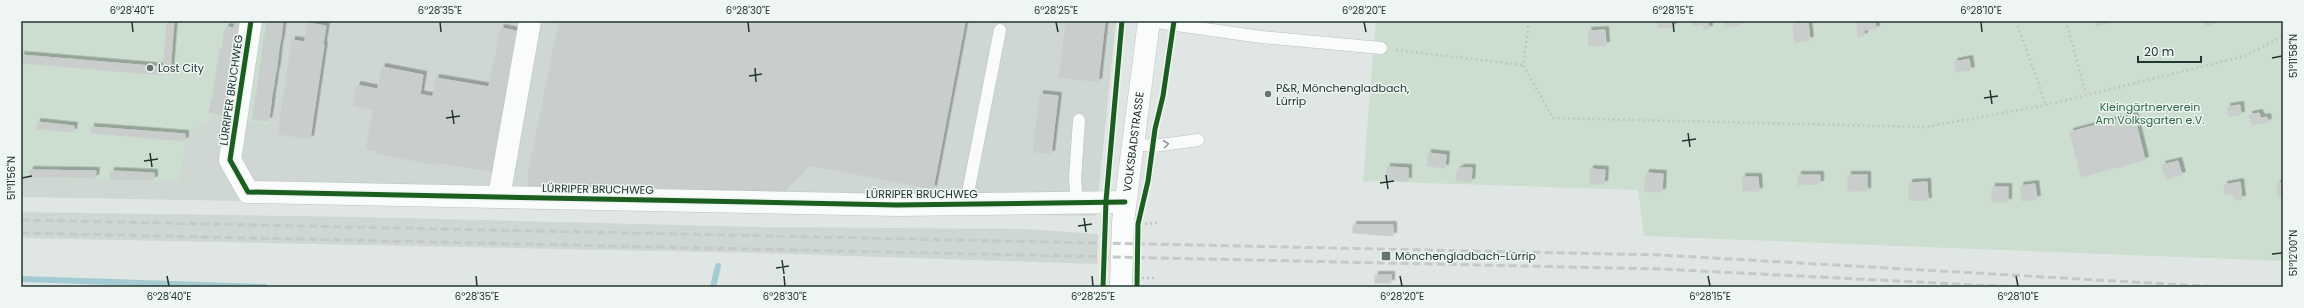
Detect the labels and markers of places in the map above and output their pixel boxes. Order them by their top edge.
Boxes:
place label: Lost City [158,60,205,76]
marker: Lost City [145,63,155,73]
place label: P&R, Mönchengladbach, Lürrip [1276,80,1409,109]
marker: P&R, Mönchengladbach, Lürrip [1263,89,1273,99]
place label: Mönchengladbach-Lürrip [1395,248,1536,264]
marker: Mönchengladbach-Lürrip [1380,250,1392,262]

